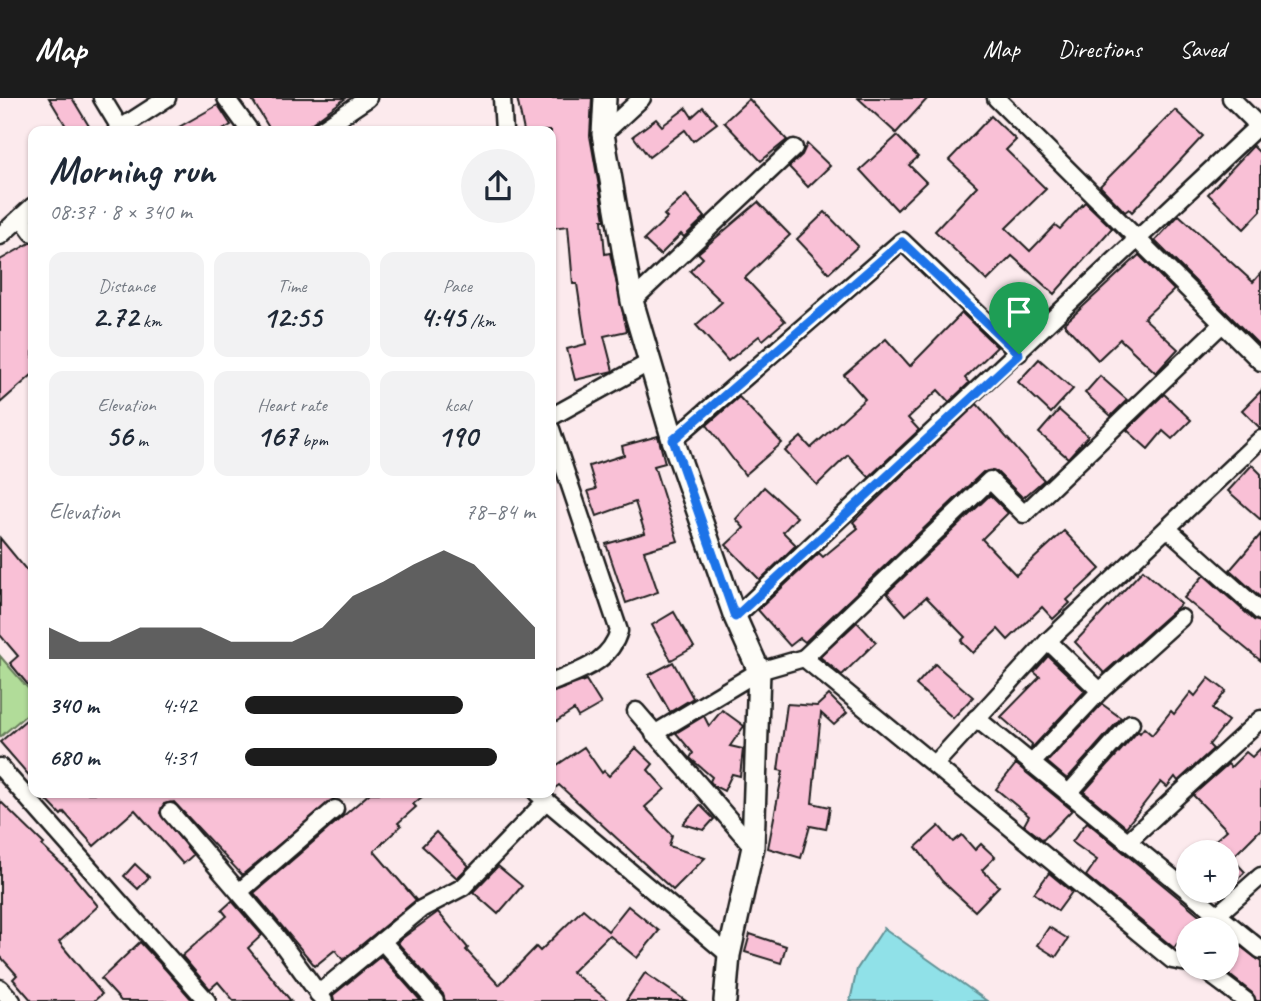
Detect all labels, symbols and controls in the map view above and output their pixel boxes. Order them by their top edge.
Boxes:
text: Map [35,28,86,70]
text: Map [983,34,1020,64]
text: Directions [1058,34,1141,64]
text: Saved [1179,34,1226,64]
text: Morning run [49,147,215,194]
button: share [461,149,535,223]
text: 08:37 · 8 × 340 m [49,197,192,226]
text: Distance [98,274,155,298]
text: Time [277,274,307,298]
text: Pace [443,274,472,298]
pin [989,282,1049,354]
icon: arrive [1000,293,1038,331]
text: 2.72 [92,298,138,336]
text: 12:55 [263,298,321,336]
text: 4:45 [420,298,466,336]
text: km [138,309,161,333]
text: /km [466,309,495,333]
text: Elevation [97,393,156,417]
text: Heart rate [257,393,327,417]
text: kcal [445,393,470,417]
text: 56 [105,417,133,455]
text: 167 [256,417,297,455]
text: 190 [437,417,477,455]
text: m [133,428,148,452]
text: bpm [297,428,328,452]
text: Elevation [49,497,120,526]
text: 78–84 m [465,497,535,526]
text: 340 m [49,691,99,720]
text: 4:42 [161,691,197,720]
text: 680 m [49,743,99,772]
text: 4:31 [161,743,197,772]
map controls [1176,840,1239,980]
button: + [1176,840,1239,903]
button: − [1176,917,1239,980]

